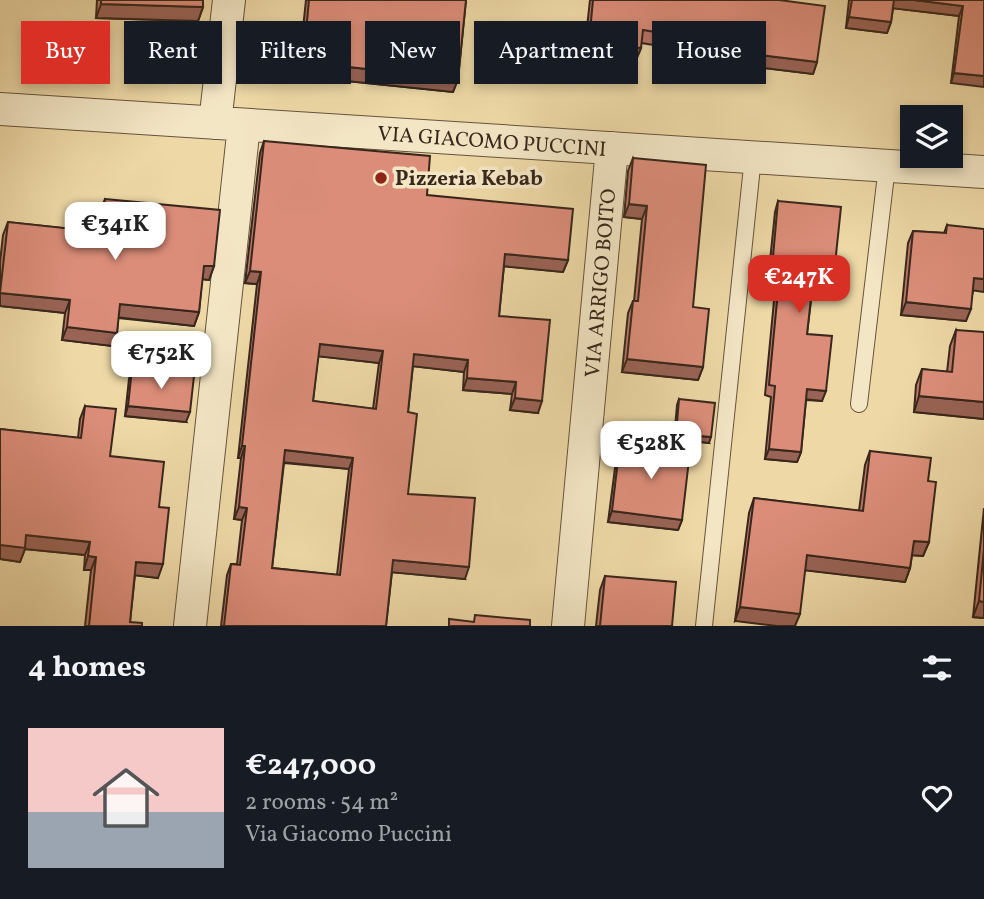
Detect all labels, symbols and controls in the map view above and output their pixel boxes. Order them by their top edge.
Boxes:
chip: Buy [21,21,110,84]
chip: Rent [124,21,222,84]
chip: Filters [236,21,351,84]
chip: New [365,21,460,84]
chip: Apartment [474,21,638,84]
chip: House [652,21,766,84]
map controls [900,105,963,168]
button: layers [900,105,963,168]
street label: VIA GIACOMO PUCCINI [376,120,607,165]
place label: Pizzeria Kebab [395,165,543,194]
marker: Pizzeria Kebab [373,170,389,186]
street label: VIA ARRIGO BOITO [579,188,624,379]
pin: €341K [66,202,164,262]
text: €341K [81,209,149,241]
pin: €247K [750,256,848,315]
text: €247K [764,262,834,294]
pin: €752K [112,332,210,391]
text: €752K [127,338,195,370]
pin: €528K [602,421,700,481]
text: €528K [616,428,686,460]
text: 4 homes [28,647,146,689]
icon: filters [918,649,956,687]
text: €247,000 [245,745,376,787]
icon: home [84,756,168,840]
icon: heart [918,779,956,817]
text: 2 rooms · 54 m² [245,787,398,819]
text: Via Giacomo Puccini [245,819,452,851]

